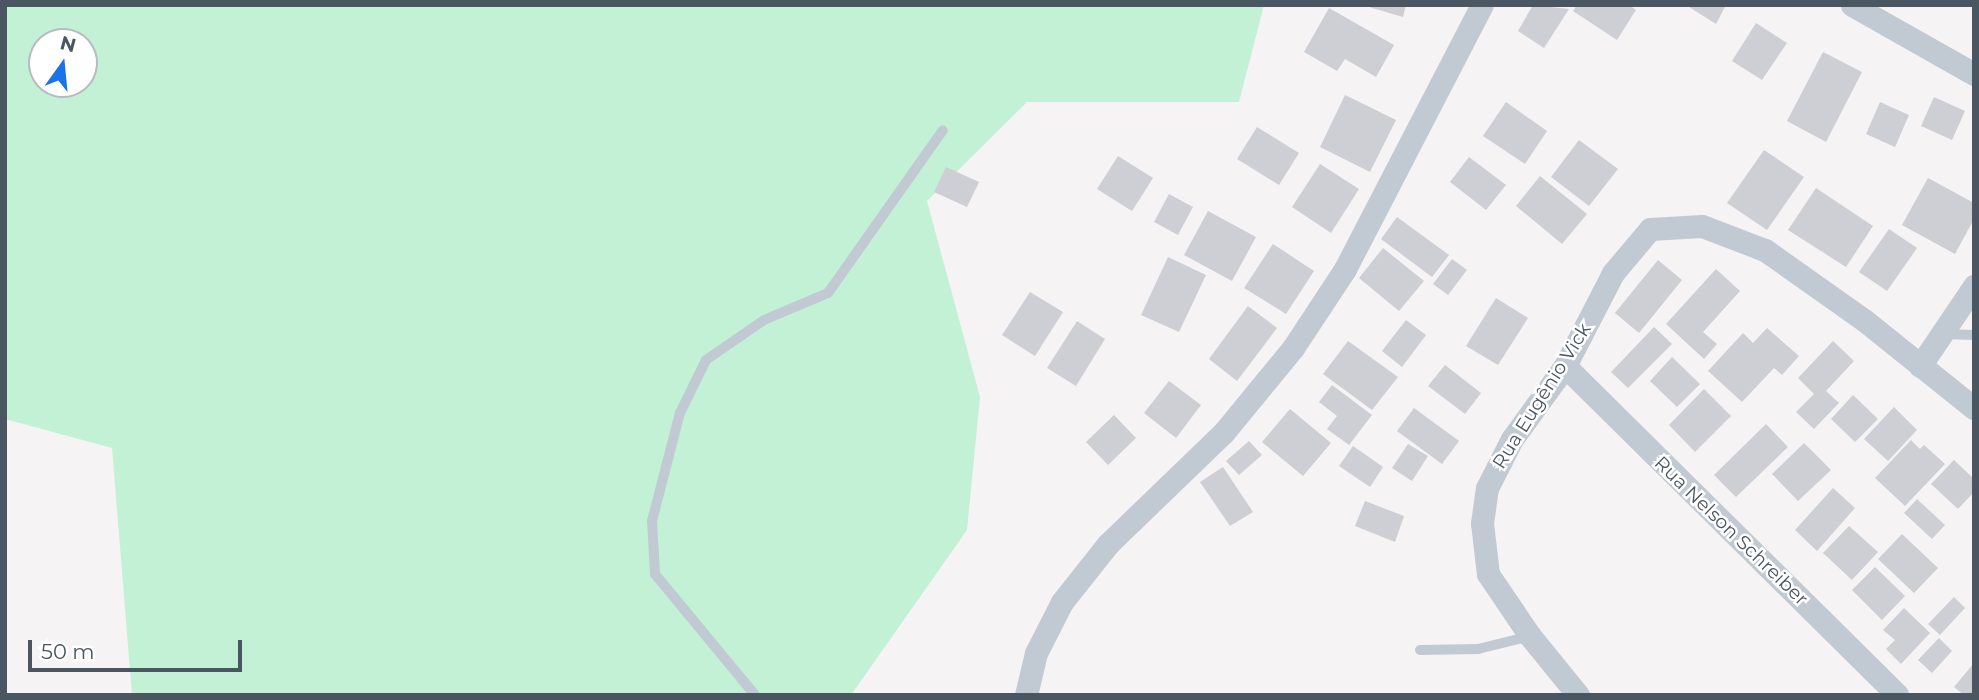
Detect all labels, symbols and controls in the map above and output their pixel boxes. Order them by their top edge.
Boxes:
north arrow [28,28,98,98]
text: N [58,31,78,57]
street label: Rua Eugênio Vick [1488,319,1596,473]
street label: Rua Nelson Schreiber [1649,452,1813,610]
scale bar [32,626,245,670]
text: 50 m [41,639,95,664]

